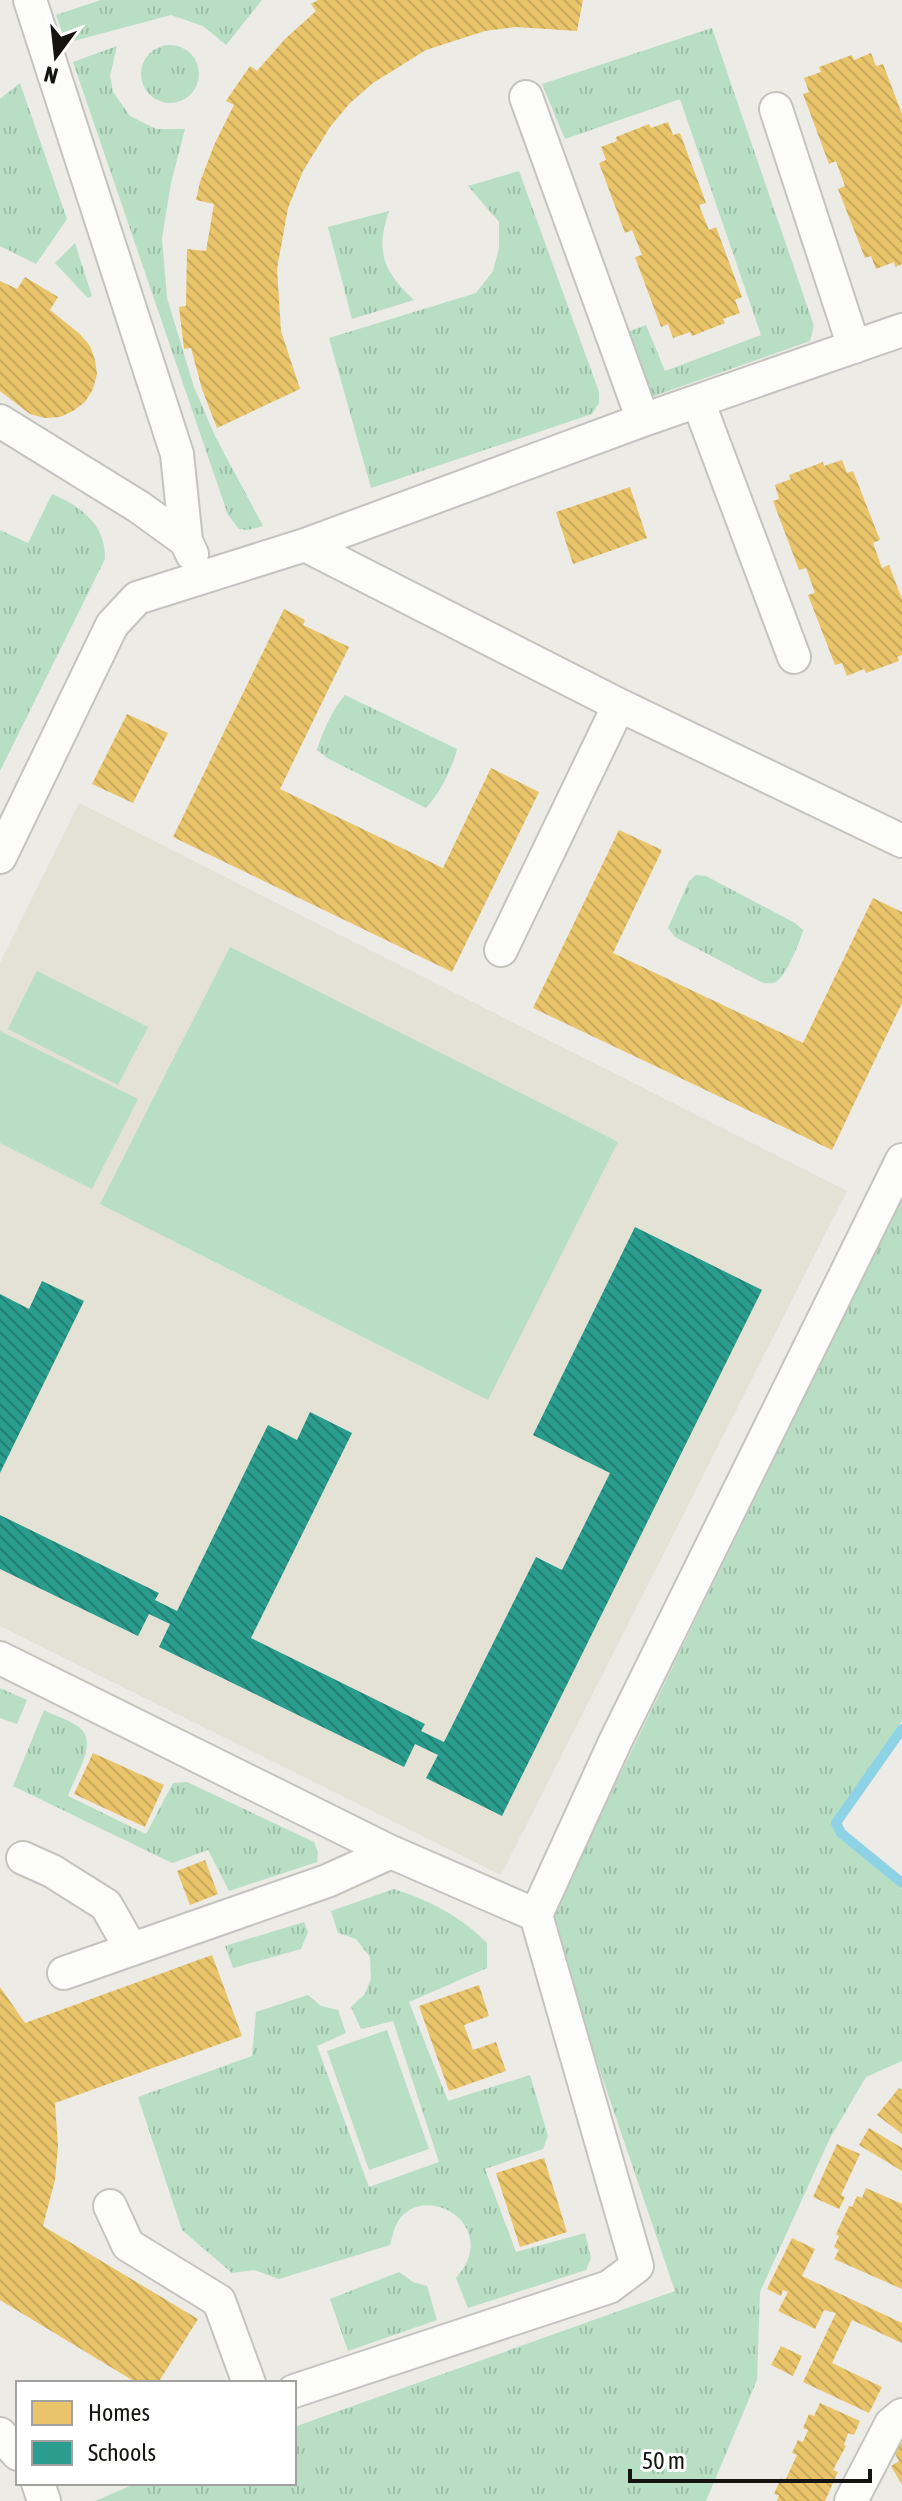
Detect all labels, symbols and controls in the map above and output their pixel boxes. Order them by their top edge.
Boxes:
north arrow [16,16,96,96]
text: N [41,61,60,90]
legend [16,2381,296,2485]
text: Homes [88,2399,150,2426]
scale bar [630,2433,870,2483]
text: Schools [88,2439,156,2466]
text: 50 m [642,2447,685,2474]

